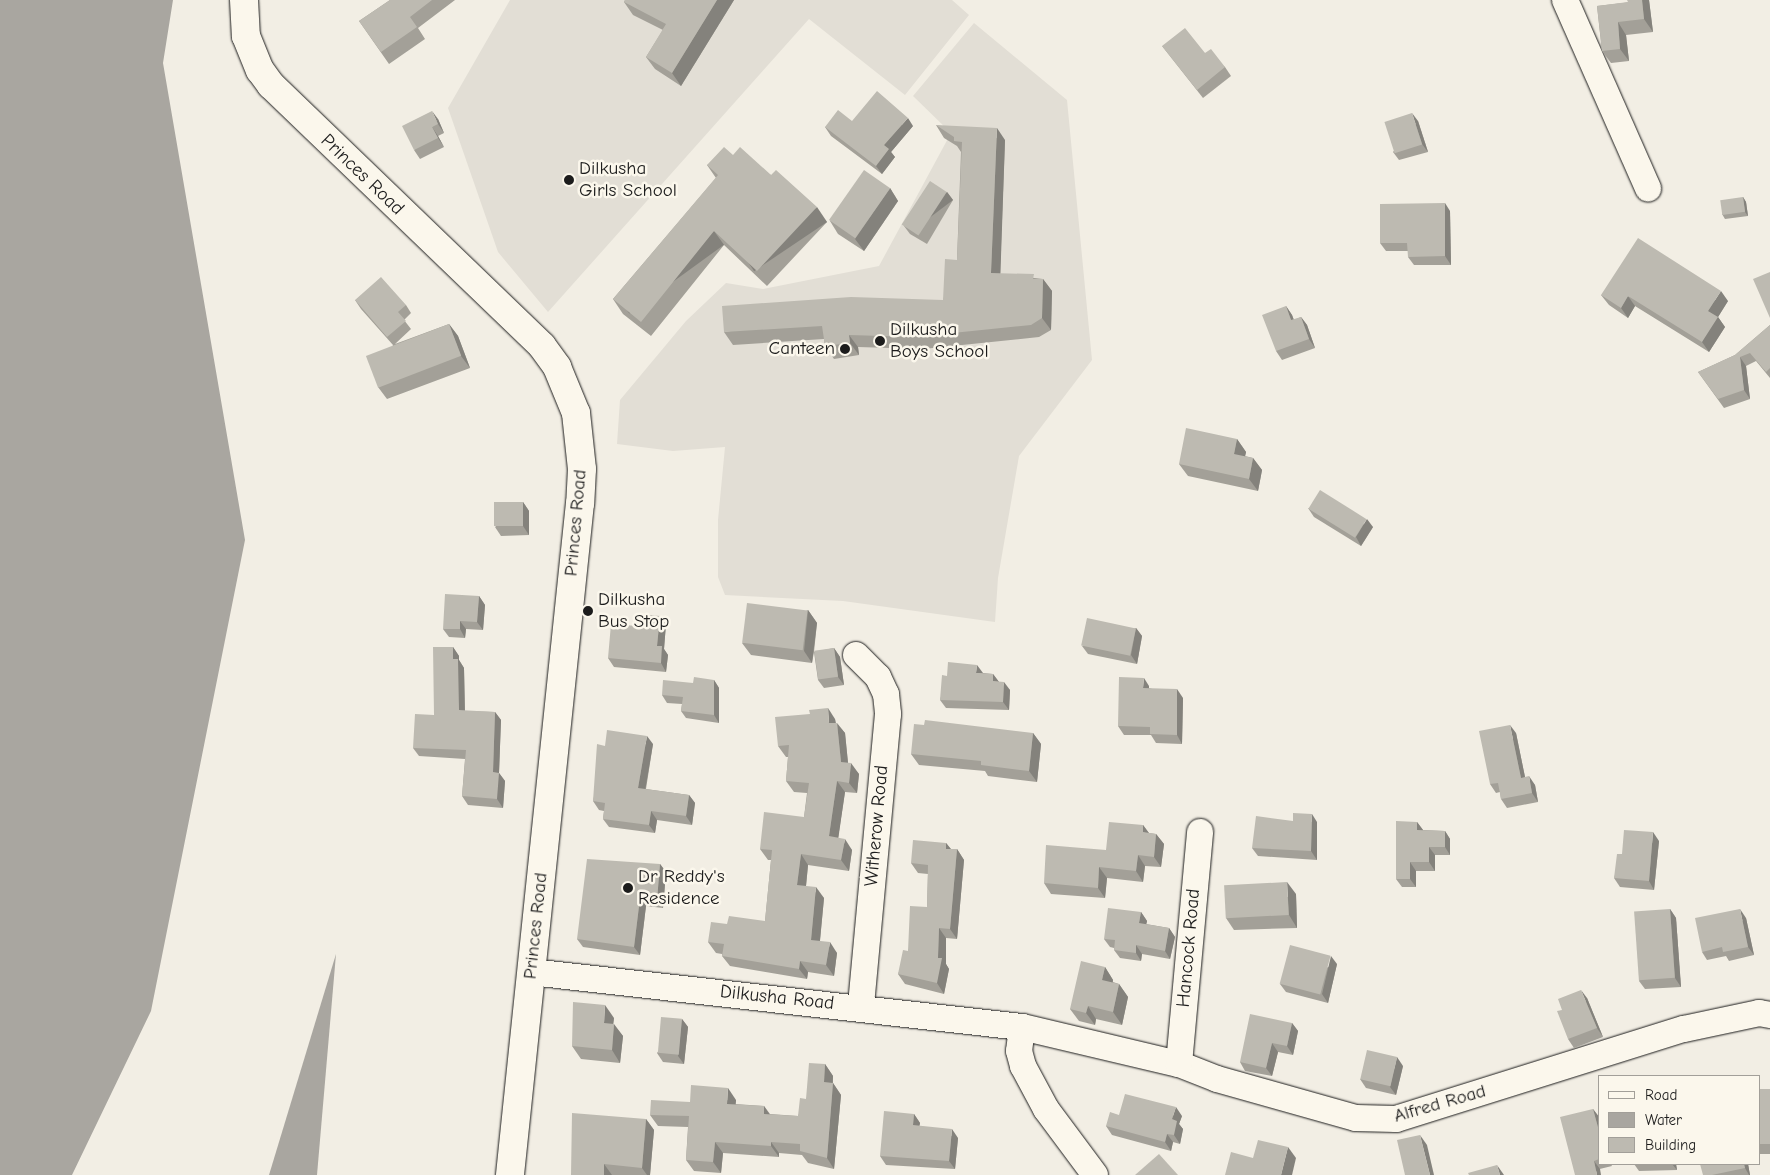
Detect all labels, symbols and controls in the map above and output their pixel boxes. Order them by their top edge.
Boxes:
street label: Princes Road [316,130,408,220]
place label: Dilkusha Girls School [579,158,677,202]
marker: Dilkusha Girls School [563,174,575,186]
place label: Dilkusha Boys School [890,319,989,363]
marker: Dilkusha Boys School [874,335,886,347]
place label: Canteen [769,338,835,360]
marker: Canteen [839,343,851,355]
street label: Princes Road [560,469,592,577]
place label: Dilkusha Bus Stop [598,589,669,633]
marker: Dilkusha Bus Stop [582,605,594,617]
street label: Witherow Road [860,764,894,888]
place label: Dr Reddy's Residence [638,866,725,910]
street label: Princes Road [519,872,553,980]
marker: Dr Reddy's Residence [622,882,634,894]
street label: Hancock Road [1172,888,1206,1008]
street label: Dilkusha Road [719,981,835,1015]
legend [1598,1075,1760,1165]
street label: Alfred Road [1391,1080,1489,1128]
text: Road [1645,1086,1677,1104]
text: Water [1645,1111,1682,1129]
text: Building [1645,1136,1696,1154]

